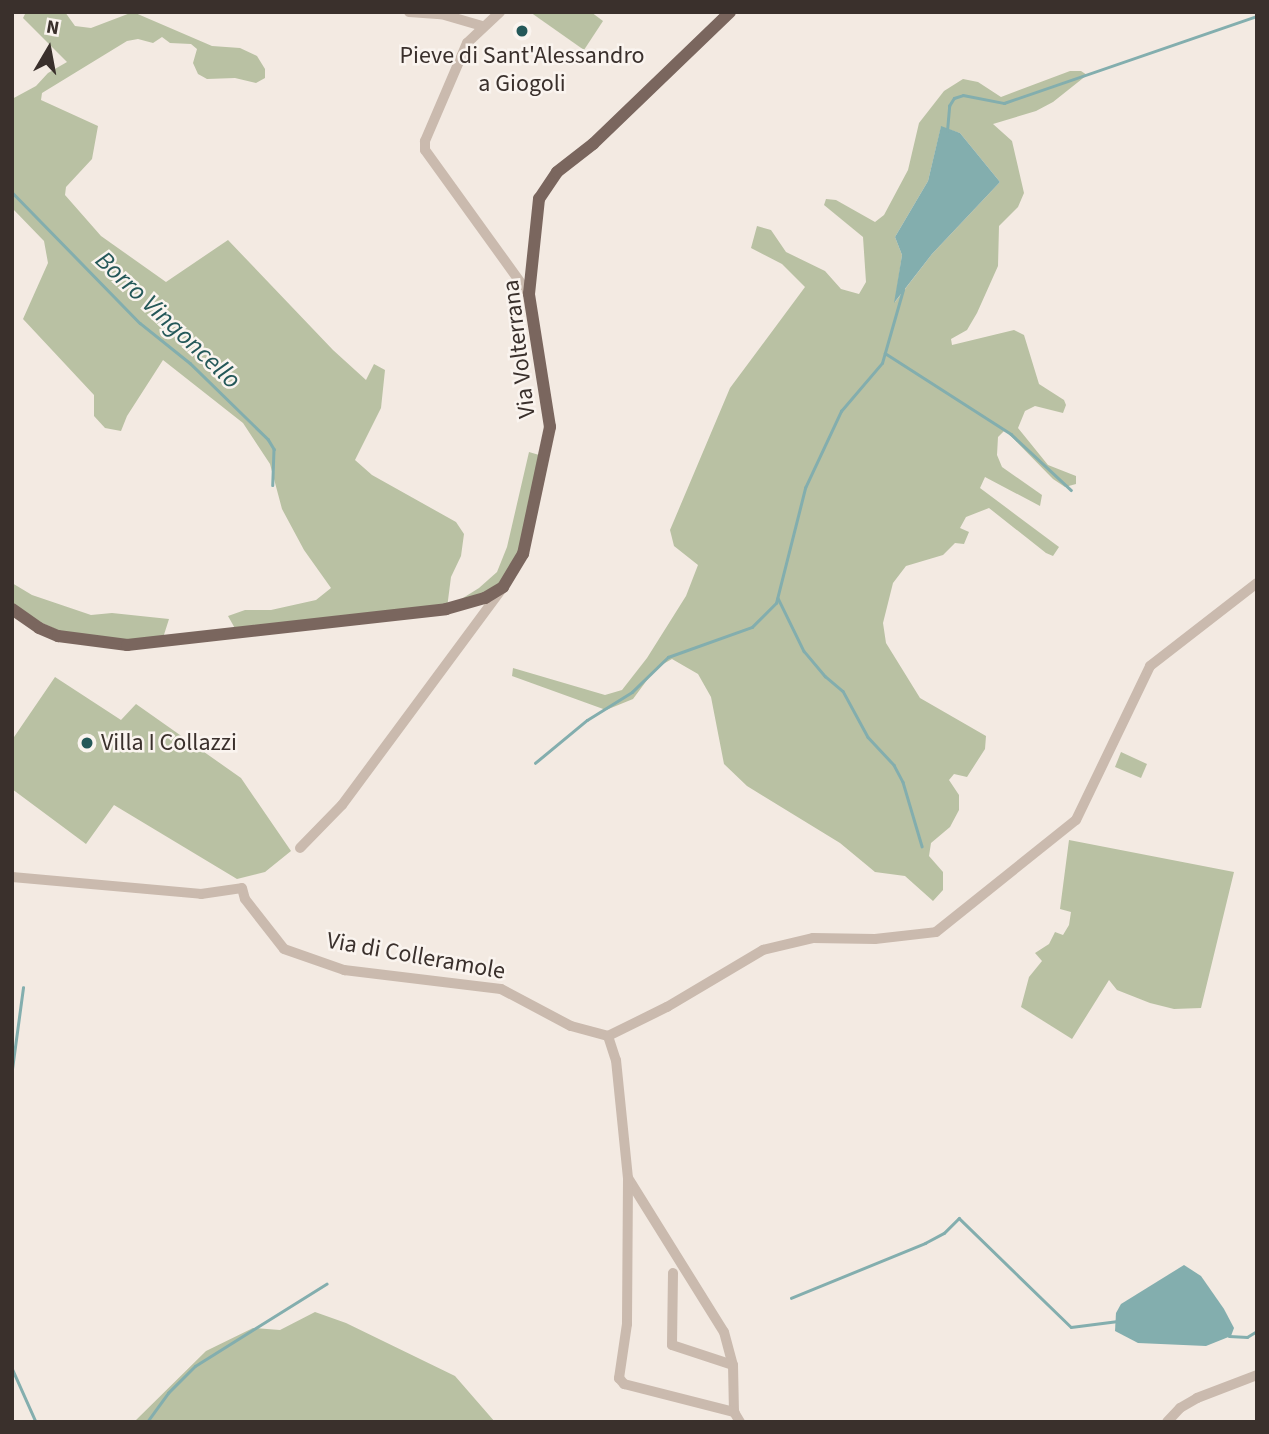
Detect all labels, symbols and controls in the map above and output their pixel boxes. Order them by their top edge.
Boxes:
text: N [44,13,61,42]
north arrow [14,14,84,84]
marker: Pieve di Sant'Alessandro a Giogoli [514,23,530,39]
place label: Pieve di Sant'Alessandro a Giogoli [400,42,644,98]
water label: Borro Vingoncello [89,245,247,395]
street label: Via Volterrana [496,278,542,420]
place label: Villa I Collazzi [101,729,237,757]
marker: Villa I Collazzi [79,735,95,751]
street label: Via di Colleramole [324,926,508,986]

